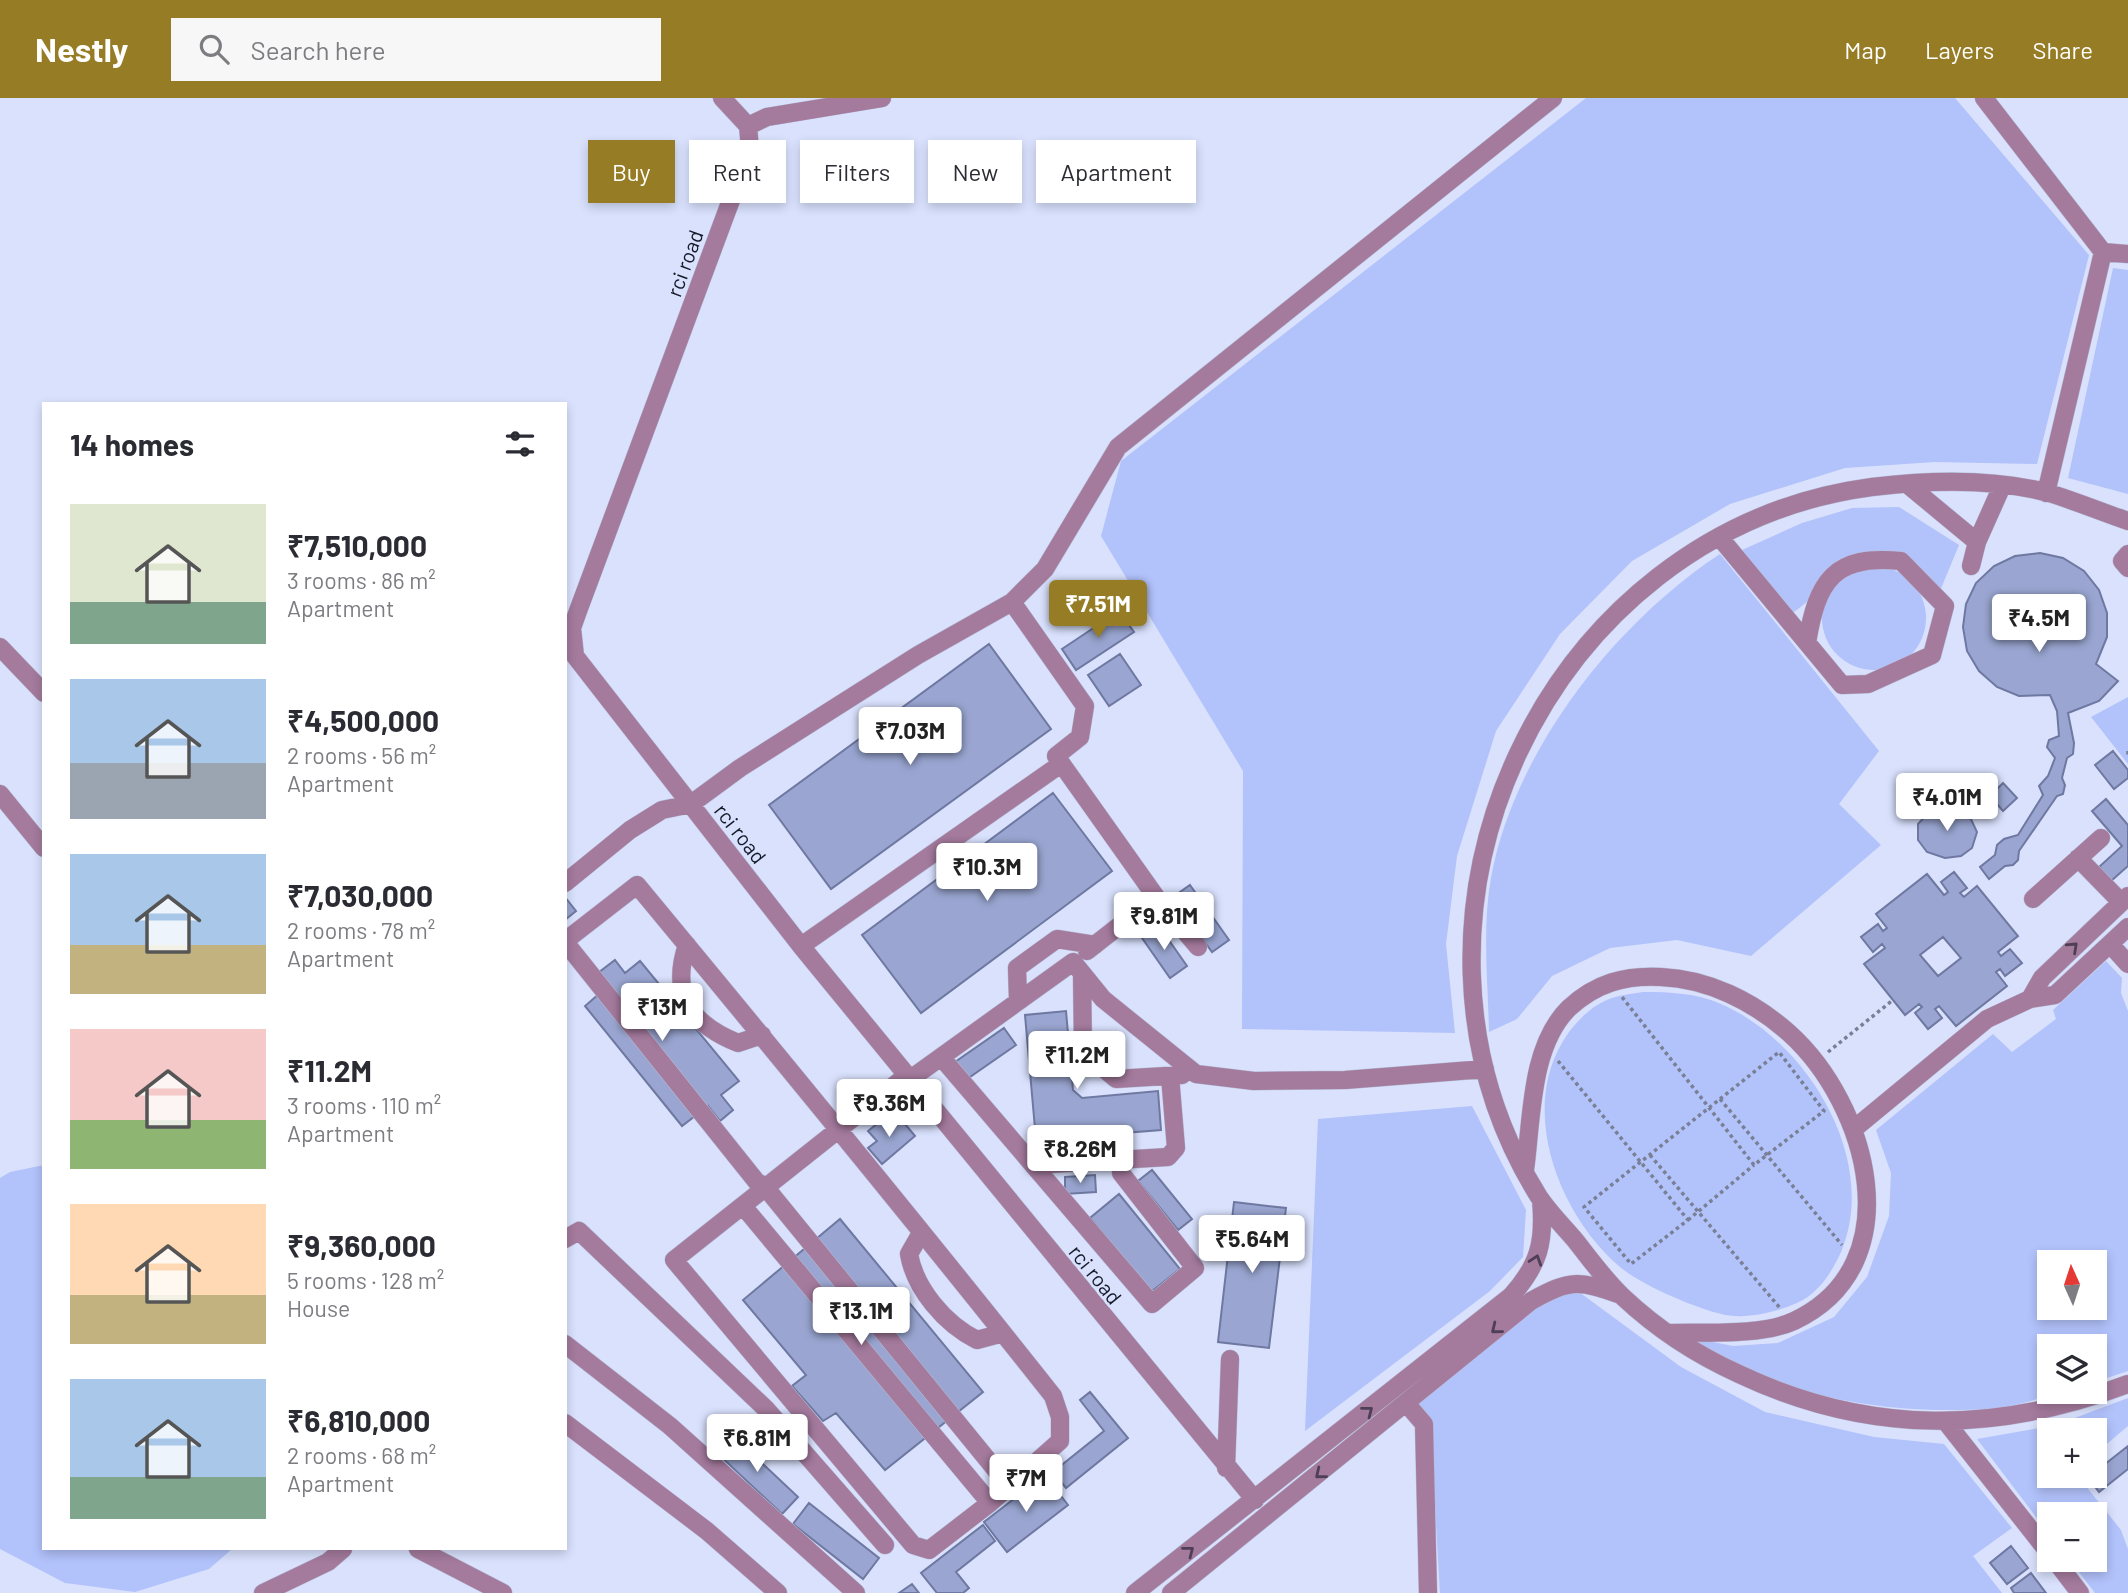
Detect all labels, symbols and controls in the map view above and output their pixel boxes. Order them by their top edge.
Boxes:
search box [171,18,661,81]
text: Nestly [35,29,129,69]
icon: search [195,30,233,68]
text: Search here [251,34,386,65]
text: Map [1844,35,1887,64]
text: Layers [1925,35,1994,64]
text: Share [2032,35,2093,64]
chip: Buy [588,140,675,203]
chip: Rent [689,140,786,203]
chip: Filters [800,140,914,203]
chip: New [928,140,1022,203]
chip: Apartment [1036,140,1196,203]
street label: rci road [660,226,708,300]
icon: filters [501,425,539,463]
text: 14 homes [70,426,194,462]
text: ₹7,510,000 [287,527,427,563]
icon: home [126,532,210,616]
text: 3 rooms · 86 m² [287,566,436,594]
pin: ₹7.51M [1041,580,1155,640]
text: ₹7.51M [1065,589,1131,617]
text: Apartment [287,594,394,622]
pin: ₹4.5M [1990,594,2088,654]
text: ₹4.5M [2008,603,2070,631]
text: ₹4,500,000 [287,702,439,738]
icon: home [126,707,210,791]
pin: ₹7.03M [853,708,967,767]
text: ₹7.03M [875,716,945,744]
text: 2 rooms · 56 m² [287,741,436,769]
text: Apartment [287,769,394,797]
pin: ₹4.01M [1890,774,2004,833]
text: ₹4.01M [1912,782,1982,810]
street label: rci road [710,798,772,868]
pin: ₹10.3M [930,844,1044,903]
text: ₹10.3M [952,852,1022,880]
text: ₹7,030,000 [287,877,433,913]
icon: home [126,882,210,966]
pin: ₹9.81M [1107,892,1221,952]
text: ₹9.81M [1130,901,1198,929]
text: 2 rooms · 78 m² [287,916,435,944]
one-way arrow [2065,943,2078,956]
text: Apartment [287,944,394,972]
pin: ₹13M [621,984,703,1043]
text: ₹13M [637,992,687,1020]
pin: ₹11.2M [1020,1032,1134,1091]
text: ₹11.2M [1044,1040,1110,1068]
text: ₹11.2M [287,1052,372,1088]
icon: home [126,1057,210,1141]
pin: ₹9.36M [832,1080,946,1139]
text: ₹9.36M [853,1088,925,1116]
text: 3 rooms · 110 m² [287,1091,441,1119]
text: Apartment [287,1119,394,1147]
pin: ₹8.26M [1023,1126,1137,1185]
text: ₹8.26M [1043,1134,1117,1162]
pin: ₹5.64M [1195,1216,1309,1275]
text: ₹5.64M [1215,1224,1289,1252]
text: ₹9,360,000 [287,1227,436,1263]
icon: home [126,1232,210,1316]
street label: rci road [1065,1239,1127,1309]
north arrow [2037,1250,2107,1320]
map controls [2037,1250,2107,1572]
one-way arrow [1527,1255,1542,1267]
text: 5 rooms · 128 m² [287,1266,444,1294]
pin: ₹13.1M [804,1288,918,1347]
text: House [287,1294,350,1322]
text: ₹13.1M [829,1296,893,1324]
one-way arrow [1491,1321,1503,1334]
button: layers [2037,1334,2107,1404]
text: ₹6,810,000 [287,1402,430,1438]
one-way arrow [1361,1406,1373,1419]
icon: home [126,1407,210,1491]
pin: ₹6.81M [700,1414,814,1474]
button: + [2037,1418,2107,1488]
text: ₹6.81M [723,1423,791,1451]
text: 2 rooms · 68 m² [287,1441,436,1469]
pin: ₹7M [992,1454,1060,1514]
text: ₹7M [1005,1463,1047,1491]
one-way arrow [1315,1465,1327,1478]
text: Apartment [287,1469,394,1497]
button: − [2037,1502,2107,1572]
one-way arrow [1182,1547,1194,1560]

